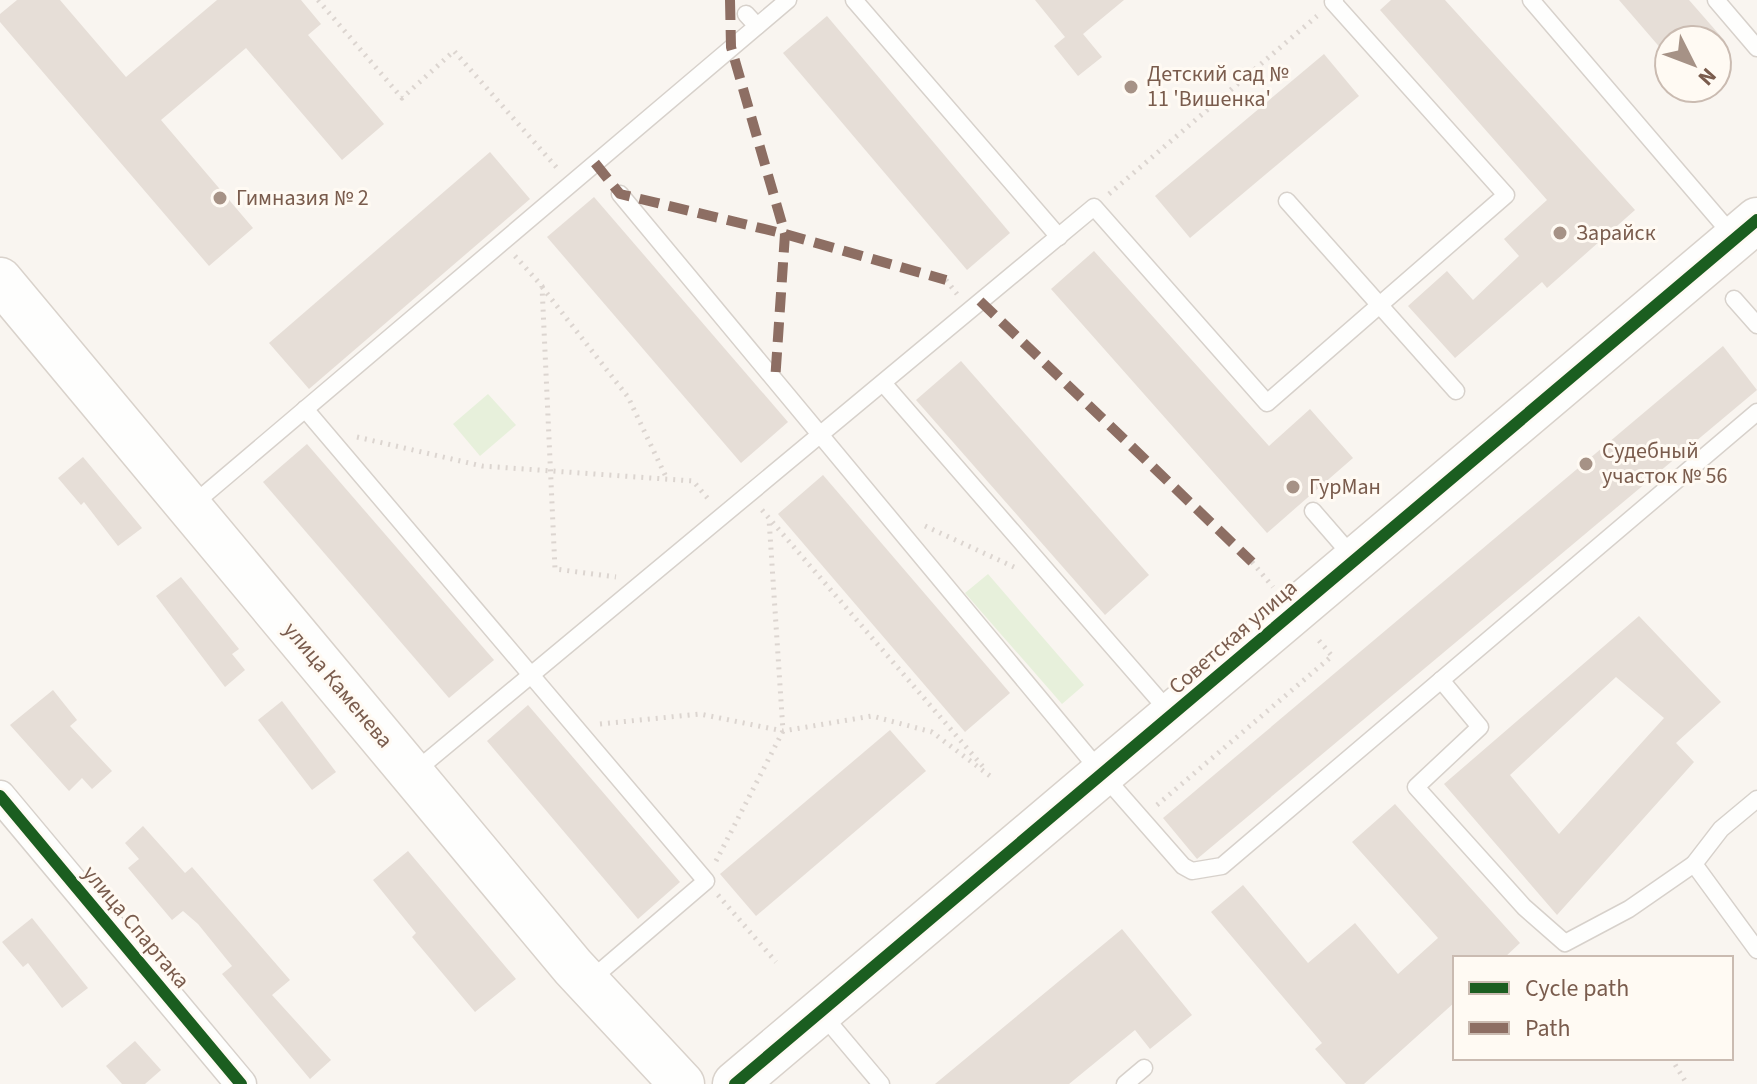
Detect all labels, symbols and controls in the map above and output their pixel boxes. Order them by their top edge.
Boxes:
north arrow [1653,24,1733,104]
place label: Детский сад № 11 'Вишенка' [1147,58,1289,115]
text: N [1690,61,1724,93]
marker: Детский сад № 11 'Вишенка' [1122,78,1140,96]
place label: Гимназия № 2 [236,182,369,214]
marker: Гимназия № 2 [211,189,229,207]
place label: Зарайск [1576,217,1656,249]
marker: Зарайск [1551,224,1569,242]
place label: Судебный участок № 56 [1602,435,1727,492]
marker: Судебный участок № 56 [1577,455,1595,473]
place label: ГурМан [1309,471,1381,503]
marker: ГурМан [1284,478,1302,496]
street label: Советская улица [1162,572,1304,702]
street label: улица Каменева [276,615,400,755]
street label: улица Спартака [75,858,197,996]
legend [1453,956,1733,1060]
text: Cycle path [1525,971,1629,1006]
text: Path [1525,1011,1571,1046]

